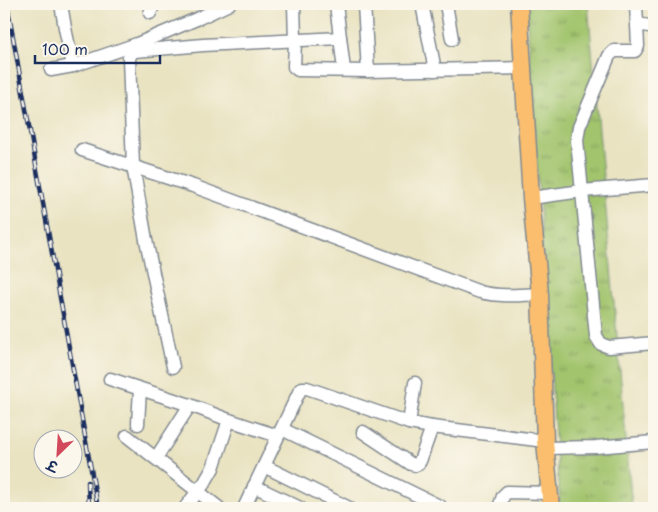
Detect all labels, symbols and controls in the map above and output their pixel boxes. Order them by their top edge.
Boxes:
scale bar [35,32,160,64]
text: 100 m [42,37,88,60]
north arrow [32,430,82,480]
text: उ [42,454,63,479]

